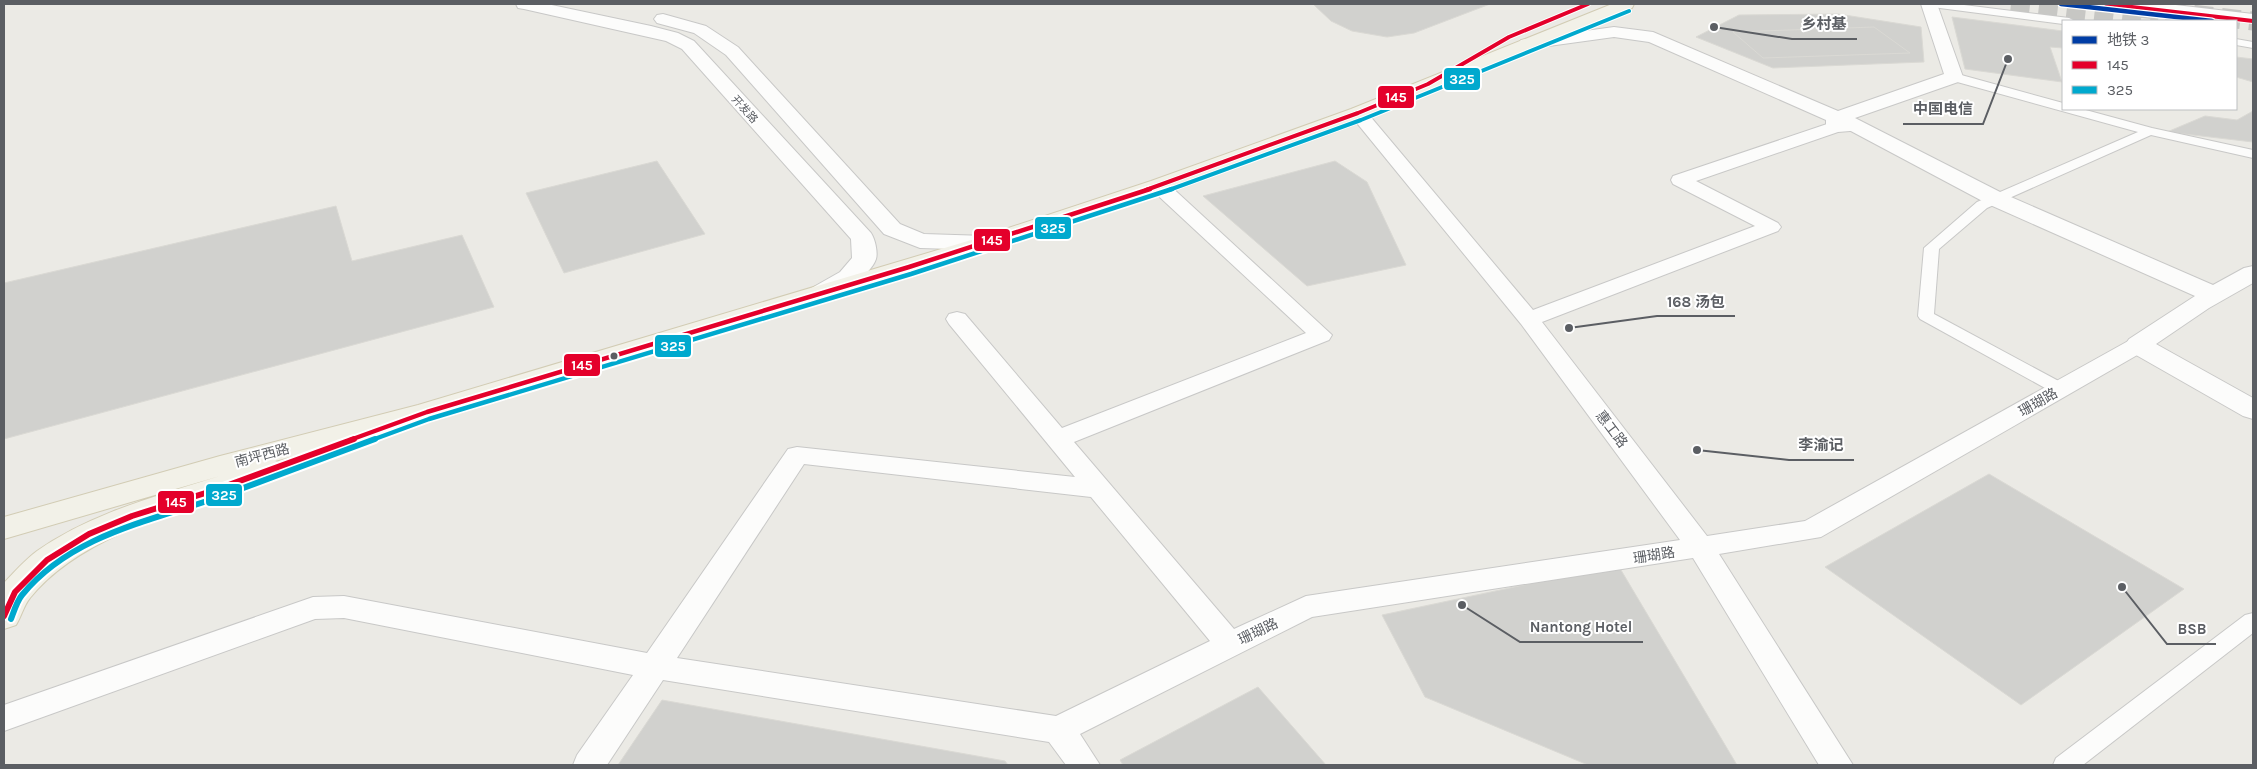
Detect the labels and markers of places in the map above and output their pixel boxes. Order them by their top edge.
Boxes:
callout: 乡村基 [1792,9,1857,39]
callout: 中国电信 [1903,94,1983,124]
callout: 168 汤包 [1657,286,1735,316]
unlabelled marker [609,351,619,361]
callout: 李渝记 [1789,430,1854,460]
callout: Nantong Hotel [1520,612,1643,642]
callout: BSB [2167,614,2216,644]

